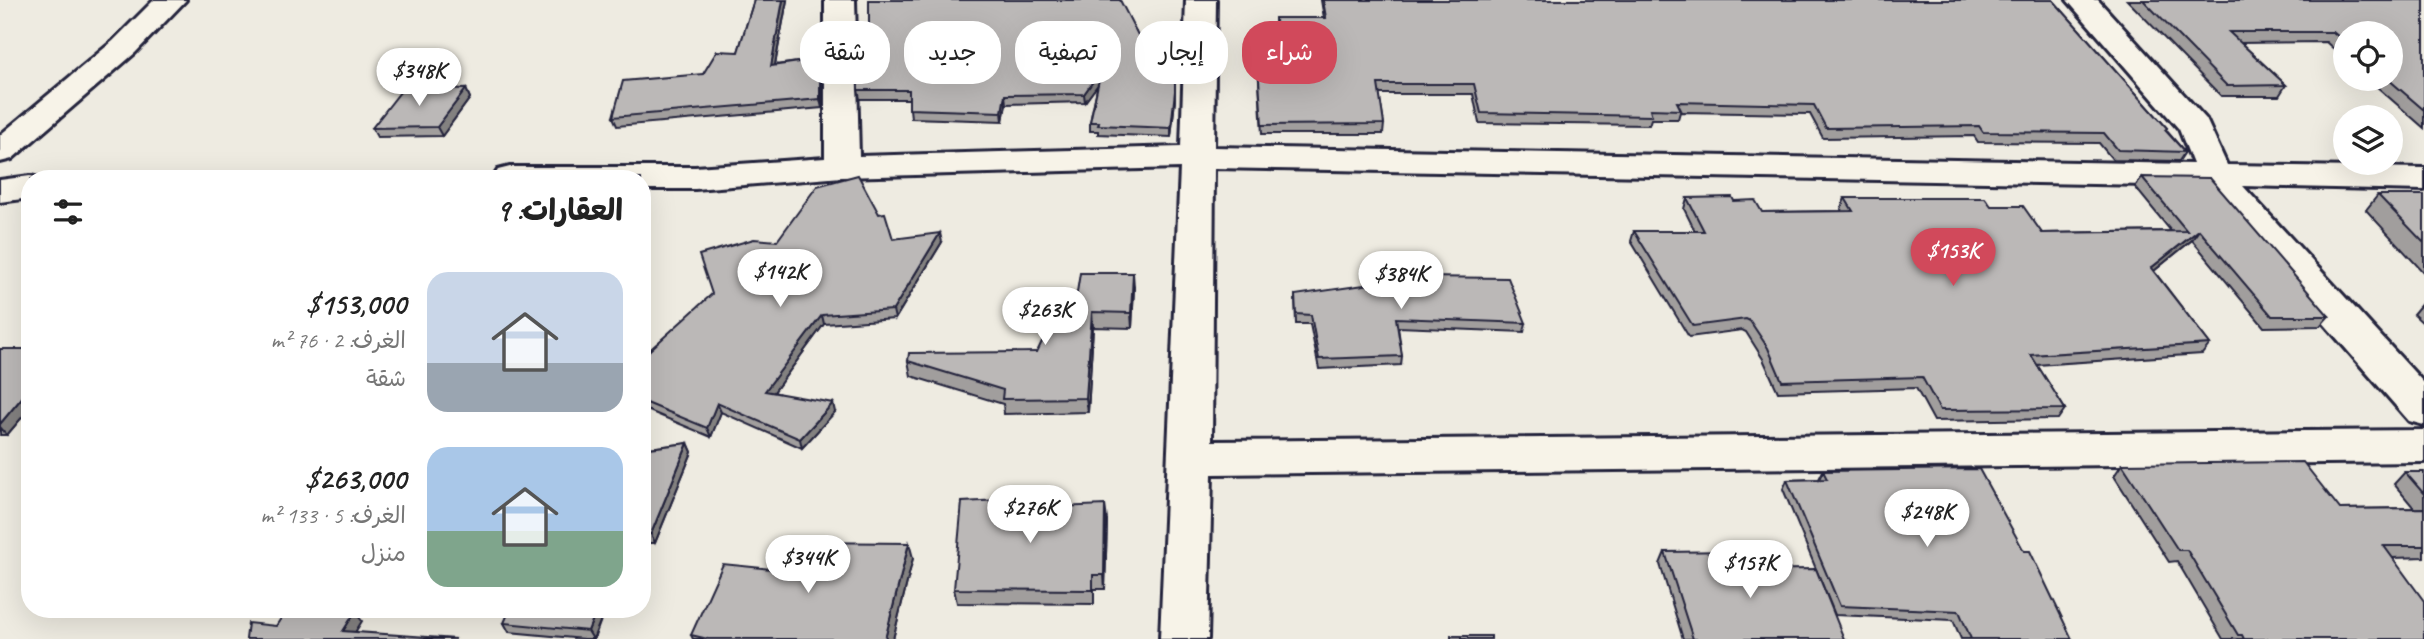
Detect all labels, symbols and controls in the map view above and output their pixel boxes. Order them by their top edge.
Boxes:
chip: شقة [800,21,890,84]
chip: جديد [904,21,1001,84]
chip: تصفية [1015,21,1121,84]
chip: إيجار [1135,21,1228,84]
chip: شراء [1242,21,1337,84]
map controls [2333,21,2403,175]
button: locate [2333,21,2403,91]
pin: $348K [370,48,468,108]
text: $348K [392,56,446,85]
button: layers [2333,105,2403,175]
text: العقارات: 9 [496,191,623,229]
icon: filters [49,193,87,231]
pin: $153K [1904,229,2002,288]
text: $153K [1927,236,1979,265]
pin: $142K [731,250,829,309]
pin: $384K [1352,252,1450,311]
text: $142K [753,257,807,286]
text: $384K [1374,259,1428,288]
text: $153,000 [306,285,406,323]
pin: $263K [996,288,1094,347]
text: $263K [1018,295,1072,324]
icon: home [483,300,567,384]
text: الغرف: 2 · 76 m² [271,326,406,355]
text: شقة [366,364,406,393]
text: $263,000 [305,460,406,498]
icon: home [483,475,567,559]
pin: $276K [981,486,1079,545]
pin: $248K [1878,490,1976,549]
text: $276K [1003,493,1057,522]
text: $248K [1900,497,1954,526]
text: الغرف: 5 · 133 m² [260,501,406,530]
pin: $344K [759,536,857,595]
text: منزل [361,539,406,568]
pin: $157K [1701,540,1799,600]
text: $344K [781,543,835,572]
text: $157K [1724,548,1776,577]

